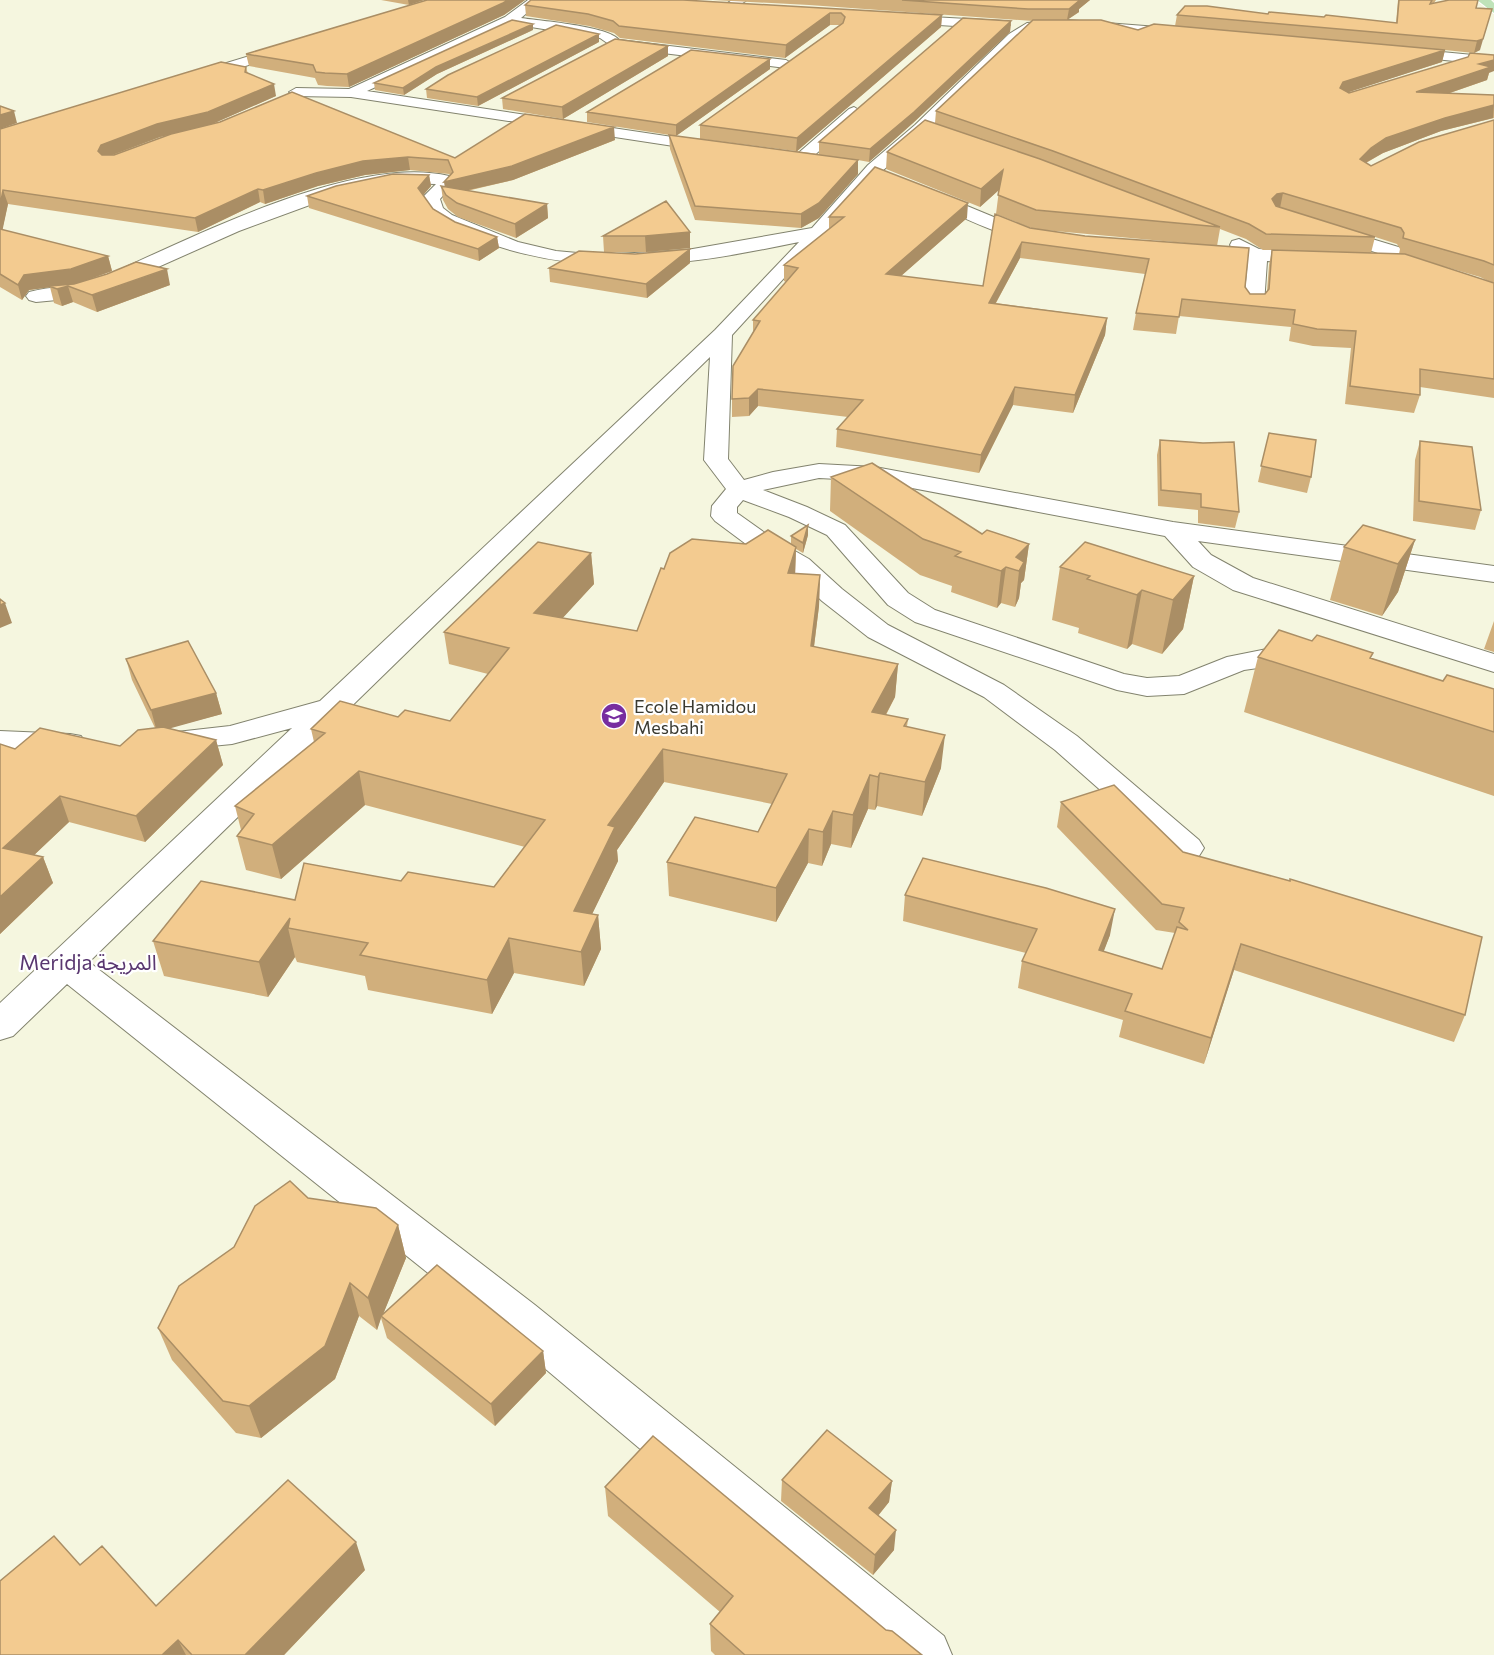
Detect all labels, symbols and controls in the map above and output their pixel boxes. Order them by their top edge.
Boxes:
place label: Ecole Hamidou Mesbahi [634,695,756,738]
school or university icon: Ecole Hamidou Mesbahi [599,701,629,731]
district label: Meridja المريجة [19,949,157,975]

